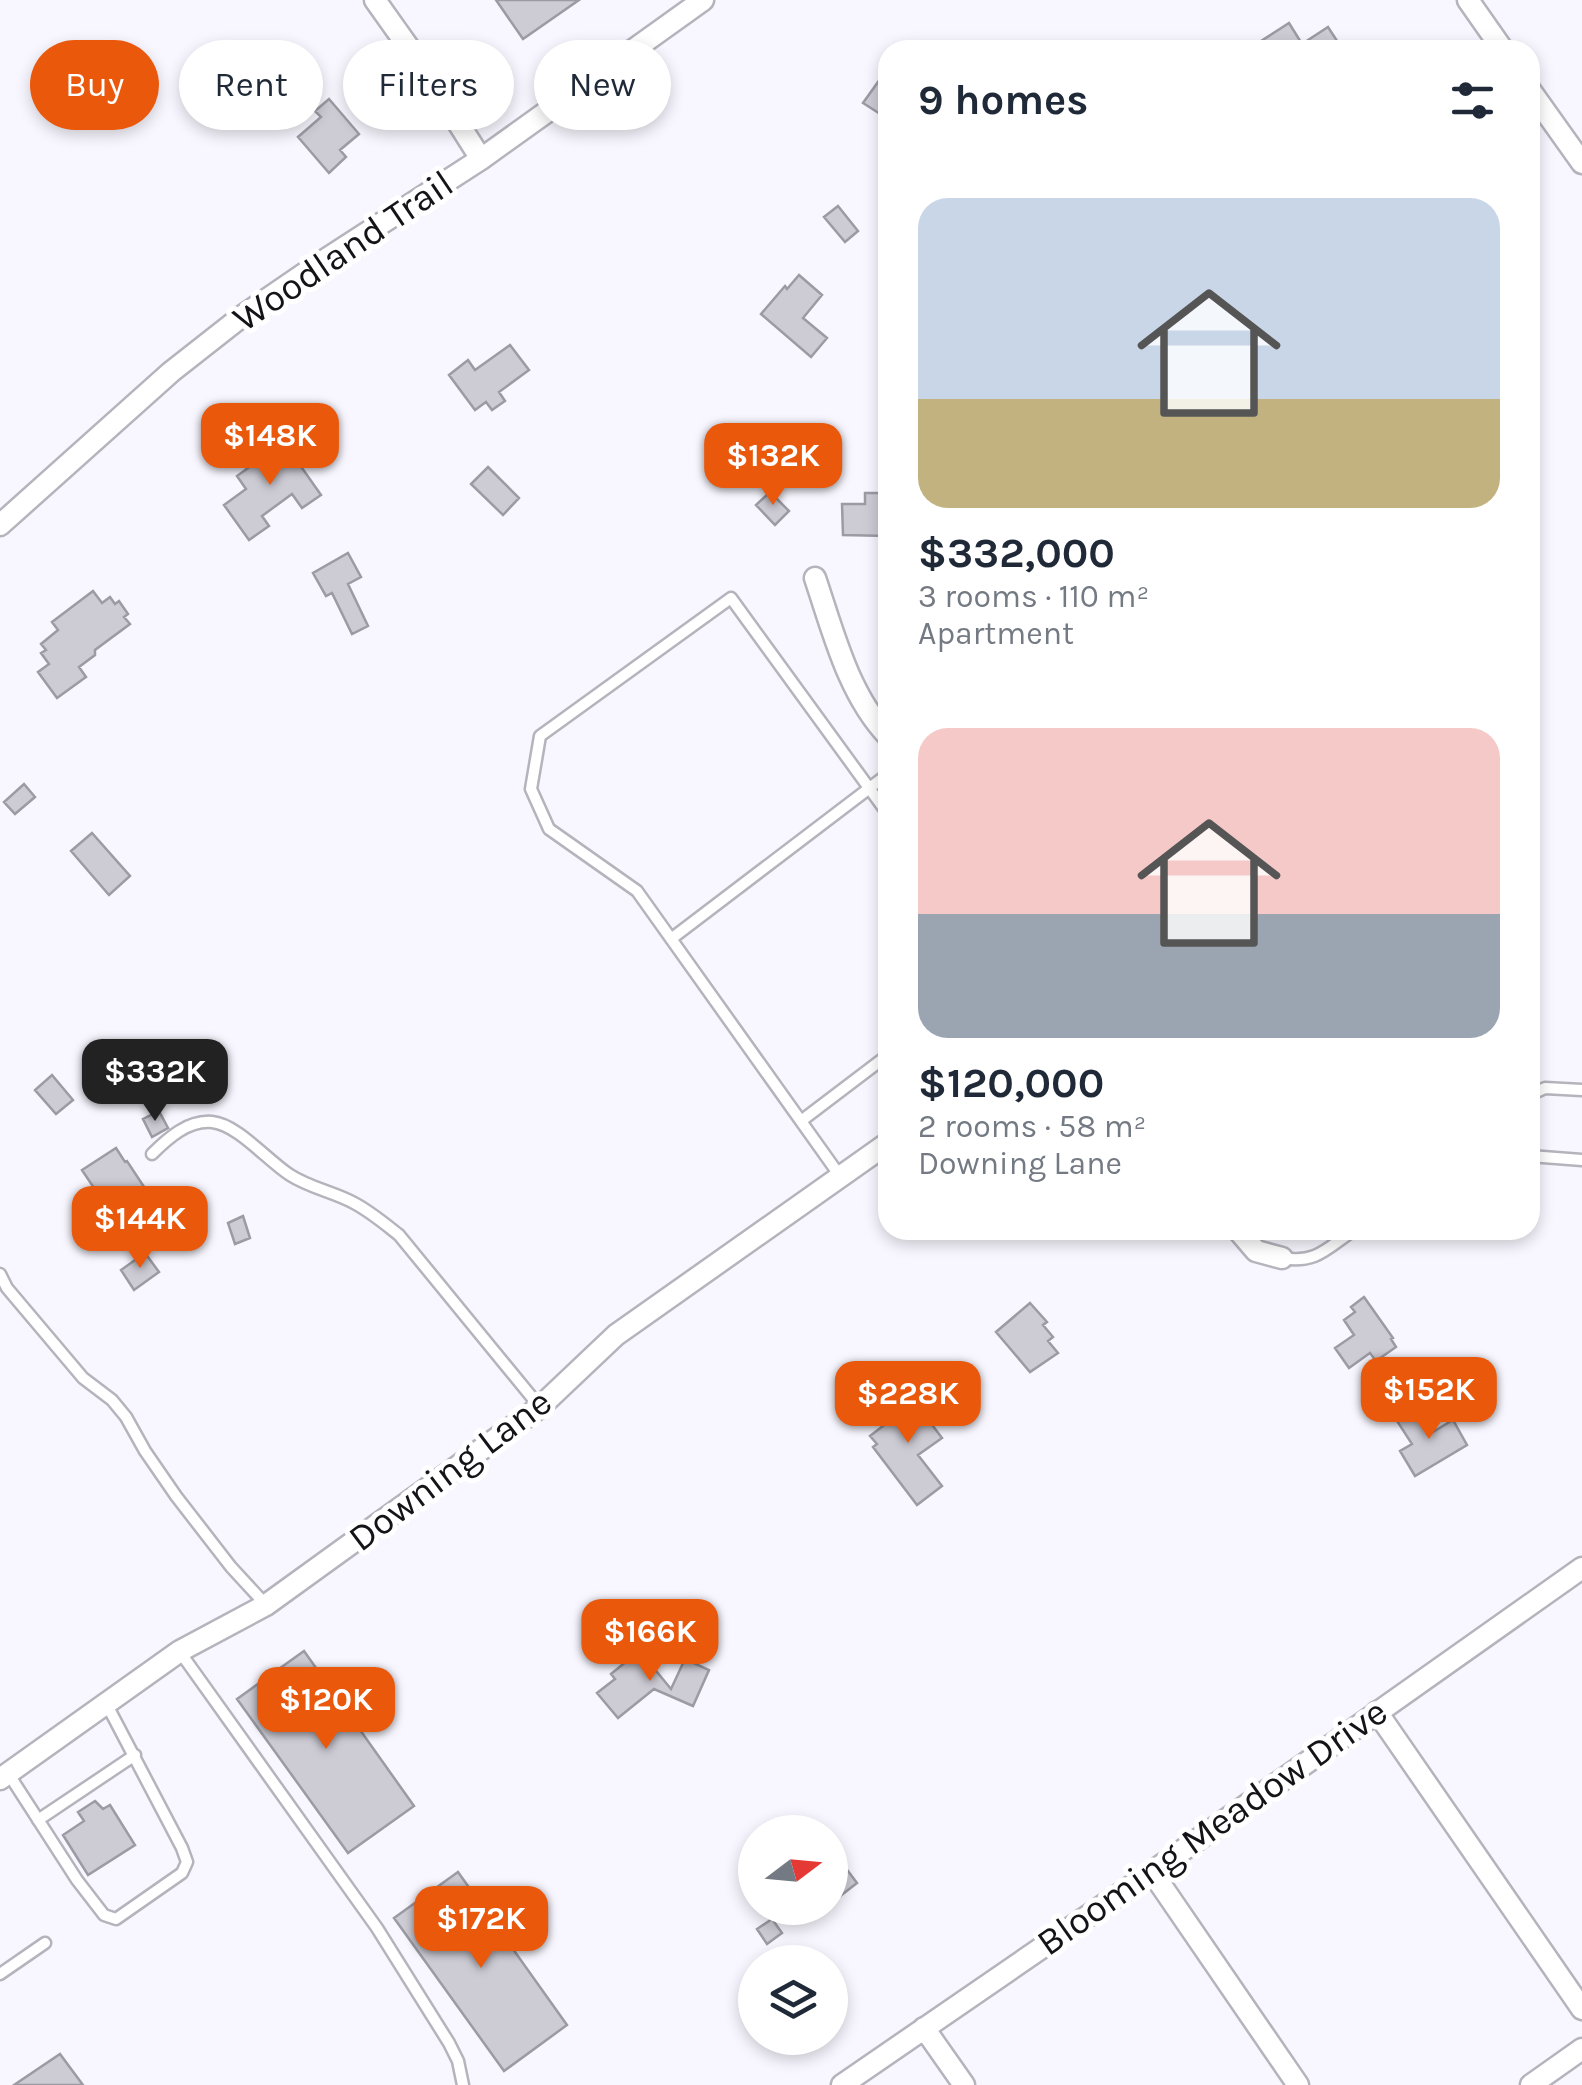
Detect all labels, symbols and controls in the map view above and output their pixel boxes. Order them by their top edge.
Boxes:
chip: Buy [30,40,159,130]
chip: Rent [179,40,323,130]
chip: Filters [343,40,514,130]
chip: New [534,40,671,130]
icon: filters [1445,73,1500,128]
text: 9 homes [918,75,1088,125]
street label: Woodland Trail [224,161,462,341]
icon: home [1119,263,1299,443]
pin: $148K [200,403,340,488]
text: $148K [223,417,317,454]
pin: $132K [703,423,843,508]
text: $132K [726,437,820,474]
text: $332,000 [918,528,1115,578]
text: 3 rooms · 110 m² [918,578,1149,615]
text: Apartment [918,615,1074,652]
icon: home [1119,793,1299,973]
pin: $332K [85,1039,225,1124]
text: $332K [104,1053,206,1090]
text: $120,000 [918,1058,1104,1108]
text: 2 rooms · 58 m² [918,1108,1146,1145]
text: Downing Lane [918,1145,1122,1182]
pin: $144K [70,1186,210,1271]
text: $144K [94,1200,186,1237]
pin: $152K [1359,1357,1499,1442]
pin: $228K [838,1361,978,1446]
text: $152K [1383,1371,1475,1408]
text: $228K [857,1375,959,1412]
street label: Downing Lane [340,1379,560,1561]
pin: $166K [580,1599,720,1684]
text: $166K [603,1613,697,1650]
pin: $120K [256,1667,396,1752]
text: $120K [279,1681,373,1718]
street label: Blooming Meadow Drive [1028,1689,1396,1965]
north arrow [738,1815,848,1925]
map controls [738,1815,848,2055]
pin: $172K [411,1886,551,1971]
text: $172K [436,1900,526,1937]
button: layers [738,1945,848,2055]

